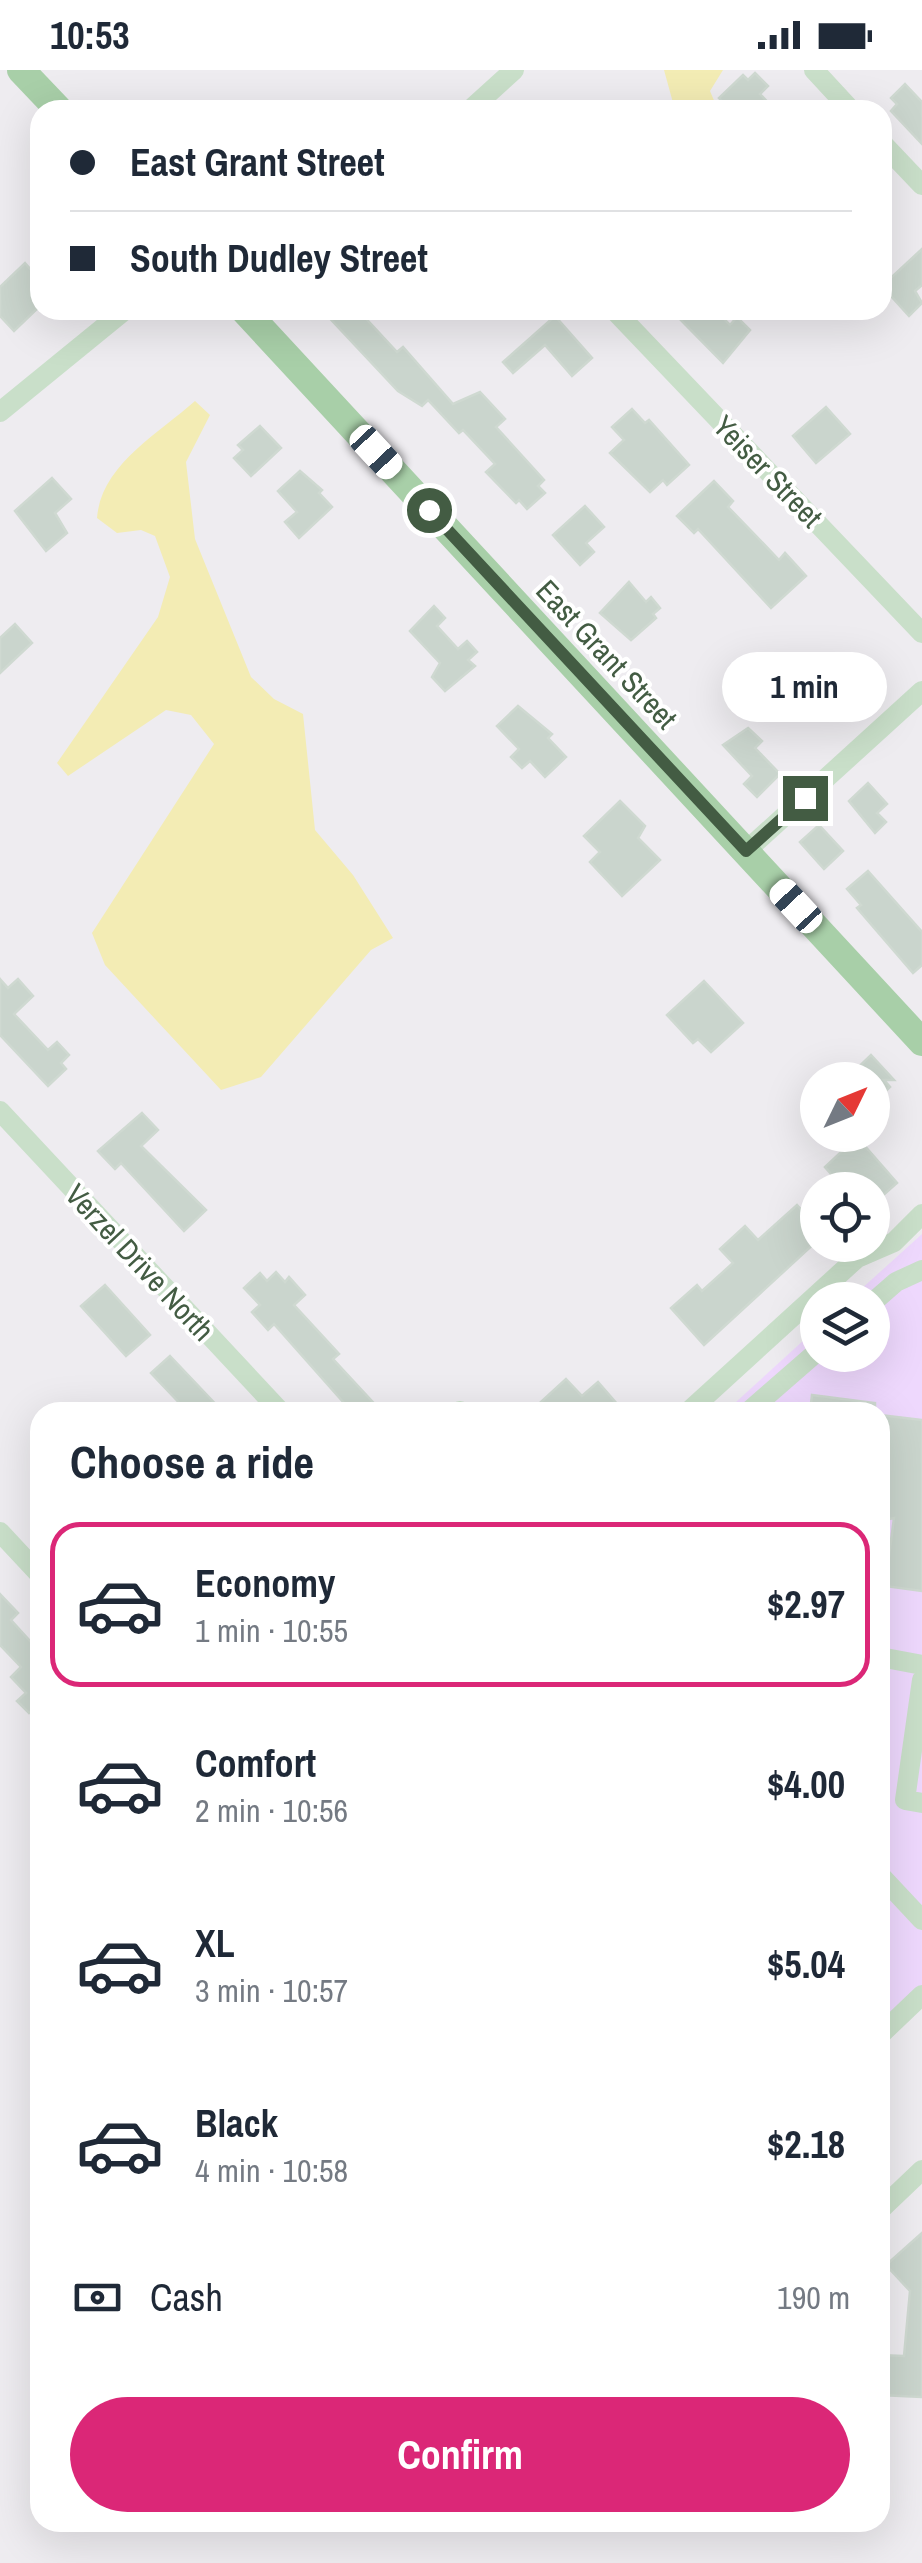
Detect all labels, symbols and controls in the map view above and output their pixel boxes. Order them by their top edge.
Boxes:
text: 10:53 [50,10,130,61]
text: East Grant Street [130,137,385,188]
text: South Dudley Street [130,233,428,284]
street label: Yeiser Street [704,406,832,536]
car [345,420,407,484]
route start [407,488,452,533]
street label: East Grant Street [528,571,687,737]
callout: 1 min [722,653,888,723]
text: 1 min [770,665,839,708]
route end [783,776,828,821]
car [765,874,827,938]
north arrow [800,1062,890,1152]
map controls [800,1062,890,1372]
button: locate [800,1172,890,1262]
street label: Verzel Drive North [57,1175,223,1349]
button: layers [800,1282,890,1372]
text: Choose a ride [70,1431,314,1492]
text: Economy [195,1558,335,1609]
icon: car [75,1560,165,1650]
text: $2.97 [767,1579,845,1630]
text: 1 min · 10:55 [195,1609,348,1652]
text: Comfort [195,1738,316,1789]
icon: car [75,1740,165,1830]
text: $4.00 [767,1759,845,1810]
text: 2 min · 10:56 [195,1789,348,1832]
text: XL [195,1918,235,1969]
icon: car [75,1920,165,2010]
text: $5.04 [767,1939,845,1990]
text: 3 min · 10:57 [195,1969,348,2012]
text: Black [195,2098,278,2149]
icon: car [75,2100,165,2190]
text: $2.18 [767,2119,845,2170]
text: 4 min · 10:58 [195,2149,348,2192]
icon: cash [70,2270,125,2325]
text: Cash [150,2272,223,2323]
text: 190 m [777,2276,850,2319]
button: Confirm [70,2397,850,2512]

